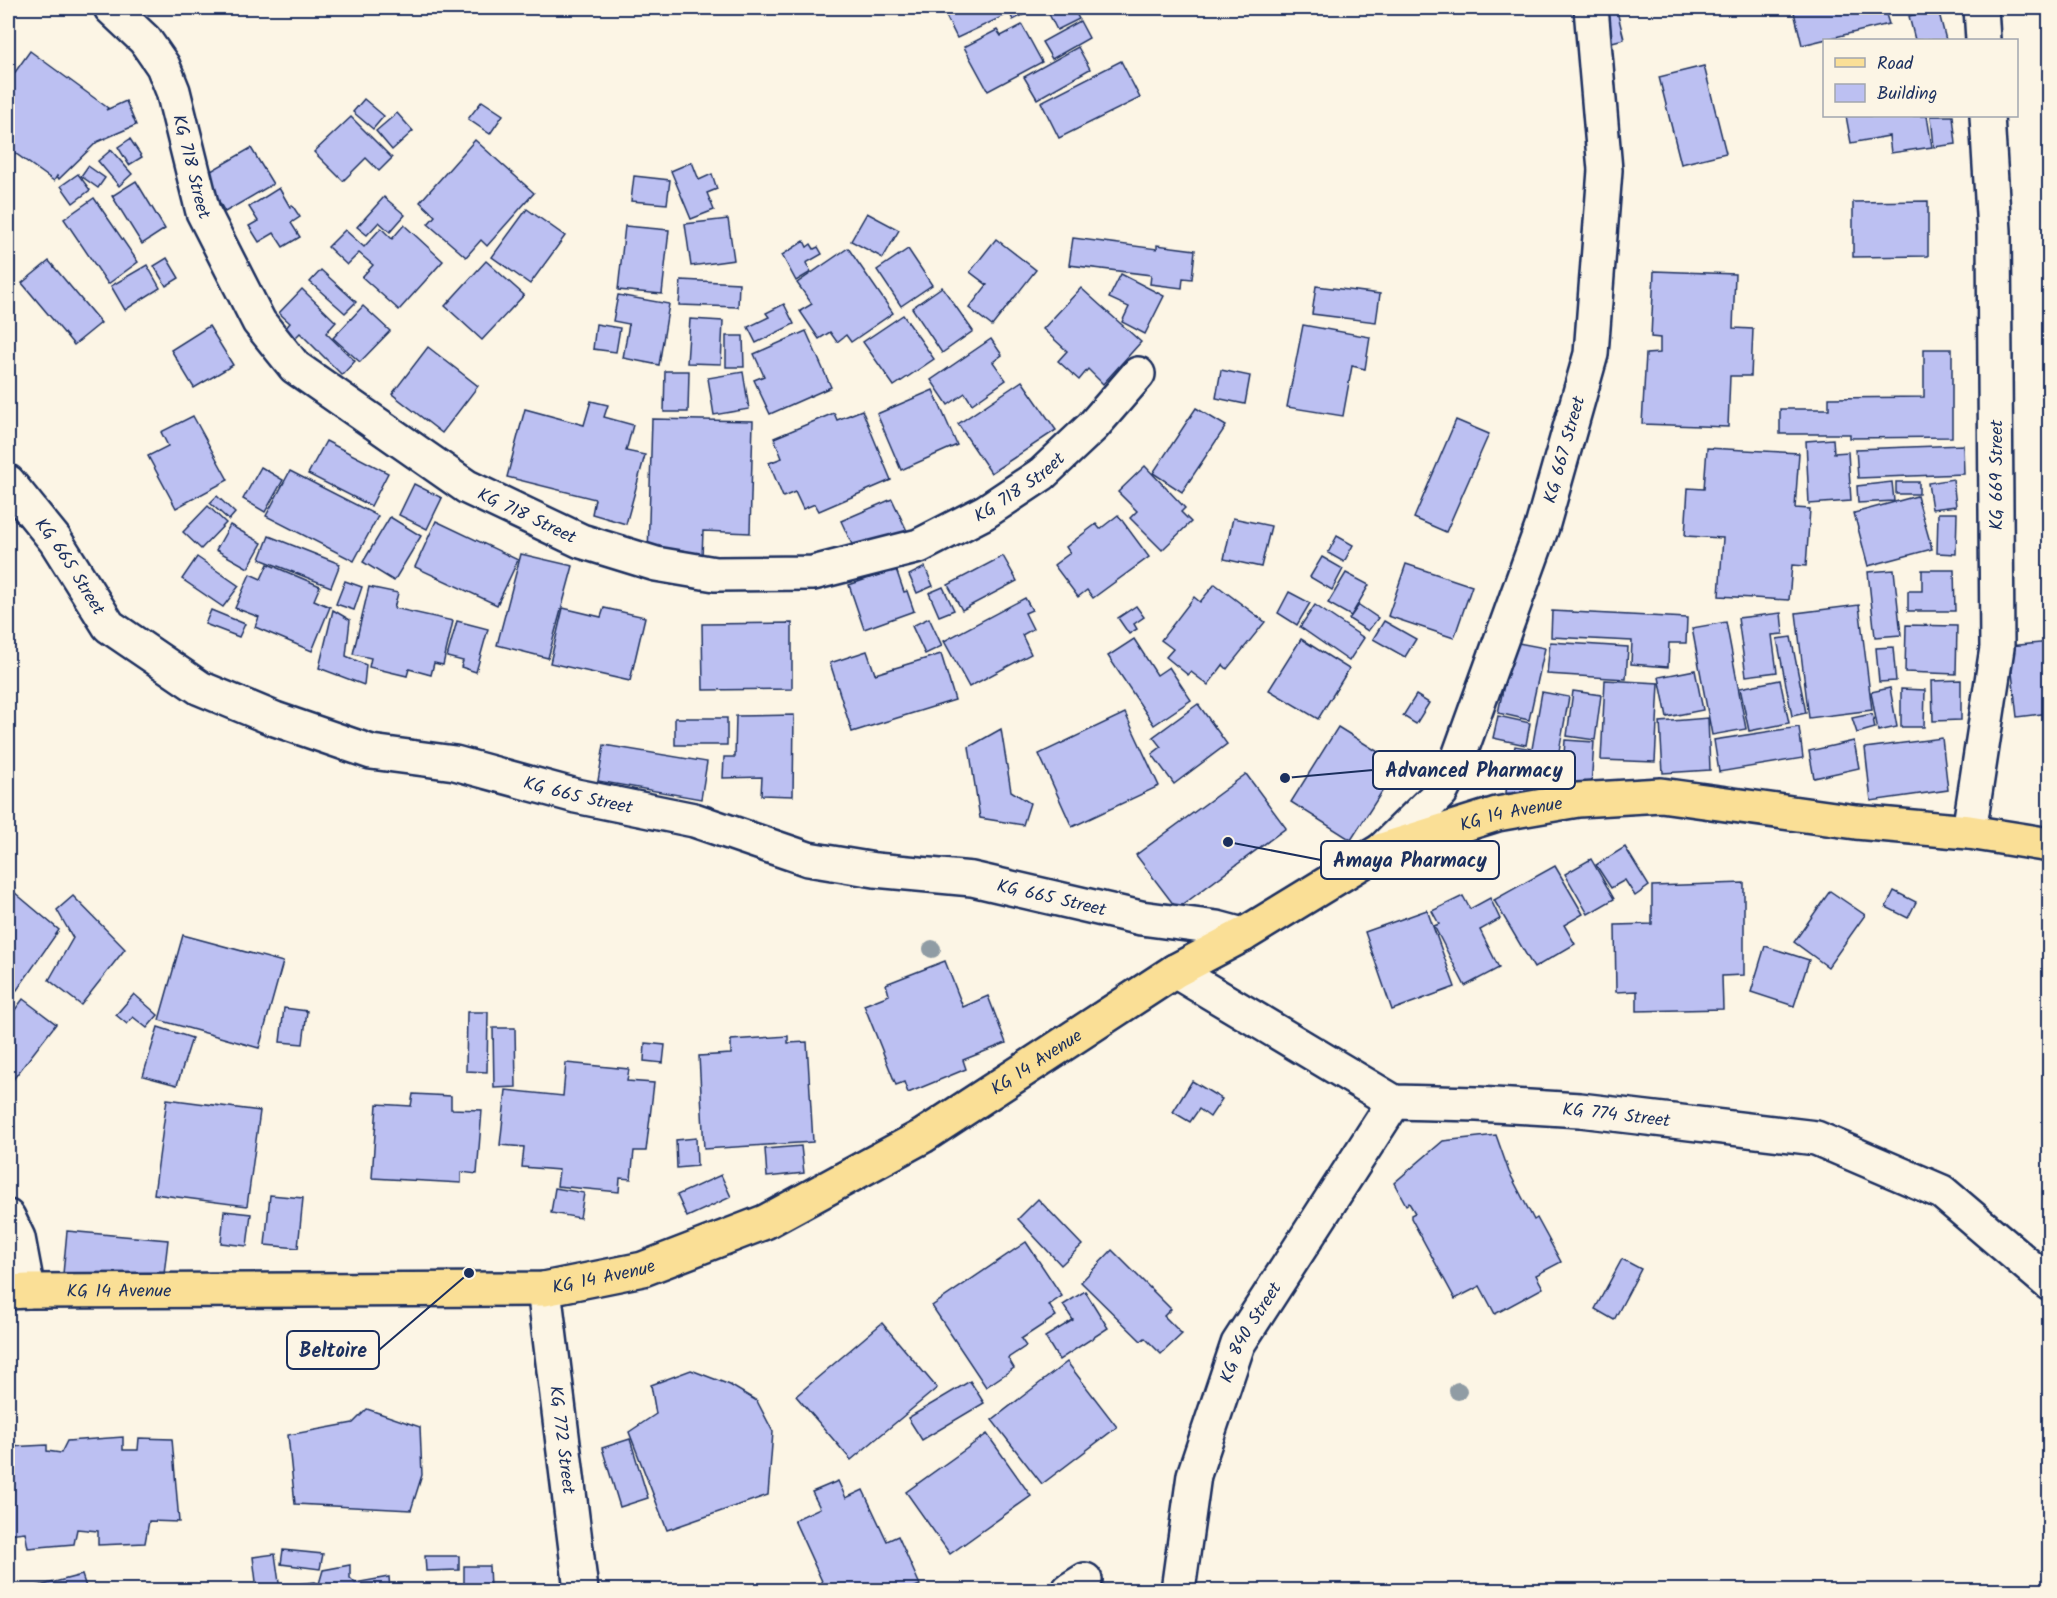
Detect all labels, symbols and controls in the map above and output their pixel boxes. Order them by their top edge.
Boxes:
legend [1823,39,2018,117]
text: Road [1877,50,1914,79]
text: Building [1877,80,1937,109]
street label: KG 718 Street [163,112,218,226]
street label: KG 667 Street [1536,392,1595,507]
street label: KG 669 Street [1983,419,2012,530]
street label: KG 718 Street [969,445,1073,531]
street label: KG 718 Street [472,481,582,553]
street label: KG 665 Street [27,512,112,622]
callout: Advanced Pharmacy [1373,751,1575,789]
text: Advanced Pharmacy [1385,756,1563,788]
street label: KG 665 Street [520,769,636,823]
street label: KG 14 Avenue [1456,790,1565,841]
callout: Amaya Pharmacy [1321,841,1499,879]
text: Amaya Pharmacy [1333,846,1488,878]
street label: KG 665 Street [994,872,1110,926]
street label: KG 14 Avenue [985,1022,1089,1104]
street label: KG 774 Street [1562,1096,1673,1137]
street label: KG 14 Avenue [550,1252,660,1303]
street label: KG 840 Street [1213,1276,1291,1387]
street label: KG 14 Avenue [67,1277,171,1307]
callout: Beltoire [287,1331,379,1369]
text: Beltoire [299,1336,367,1368]
street label: KG 772 Street [540,1384,582,1497]

